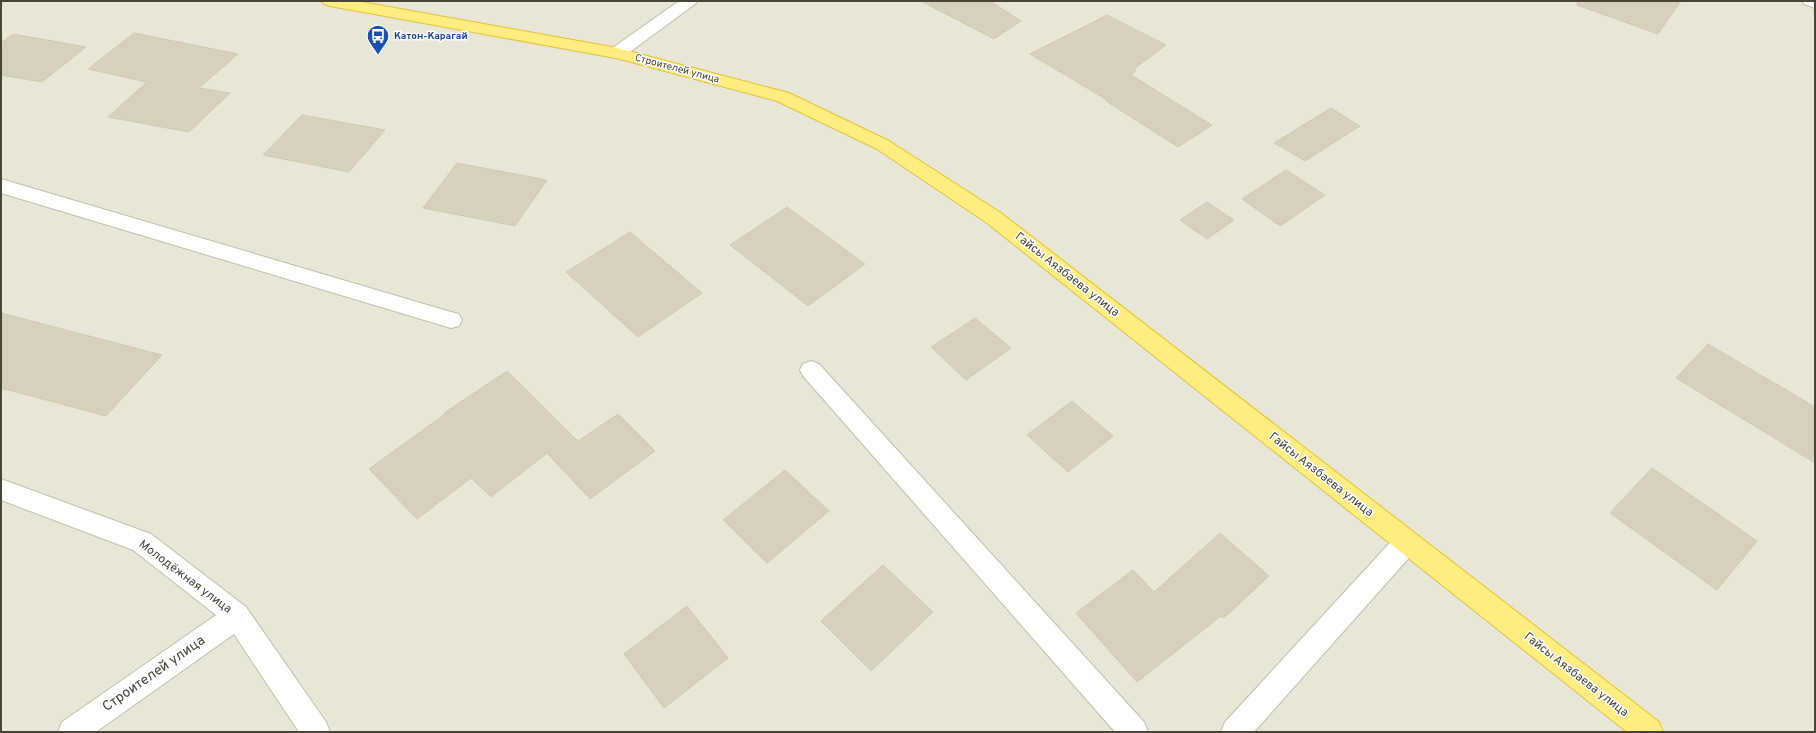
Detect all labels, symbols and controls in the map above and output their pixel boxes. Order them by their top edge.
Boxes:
bus stop icon: Катон-Карагай [365,23,391,56]
place label: Катон-Карагай [394,30,468,43]
street label: Строителей улица [633,51,721,87]
street label: Гайсы Аязбаева улица [1011,229,1123,321]
street label: Гайсы Аязбаева улица [1265,429,1377,521]
street label: Молодёжная улица [135,537,235,617]
street label: Гайсы Аязбаева улица [1520,629,1632,721]
street label: Строителей улица [99,632,209,716]

